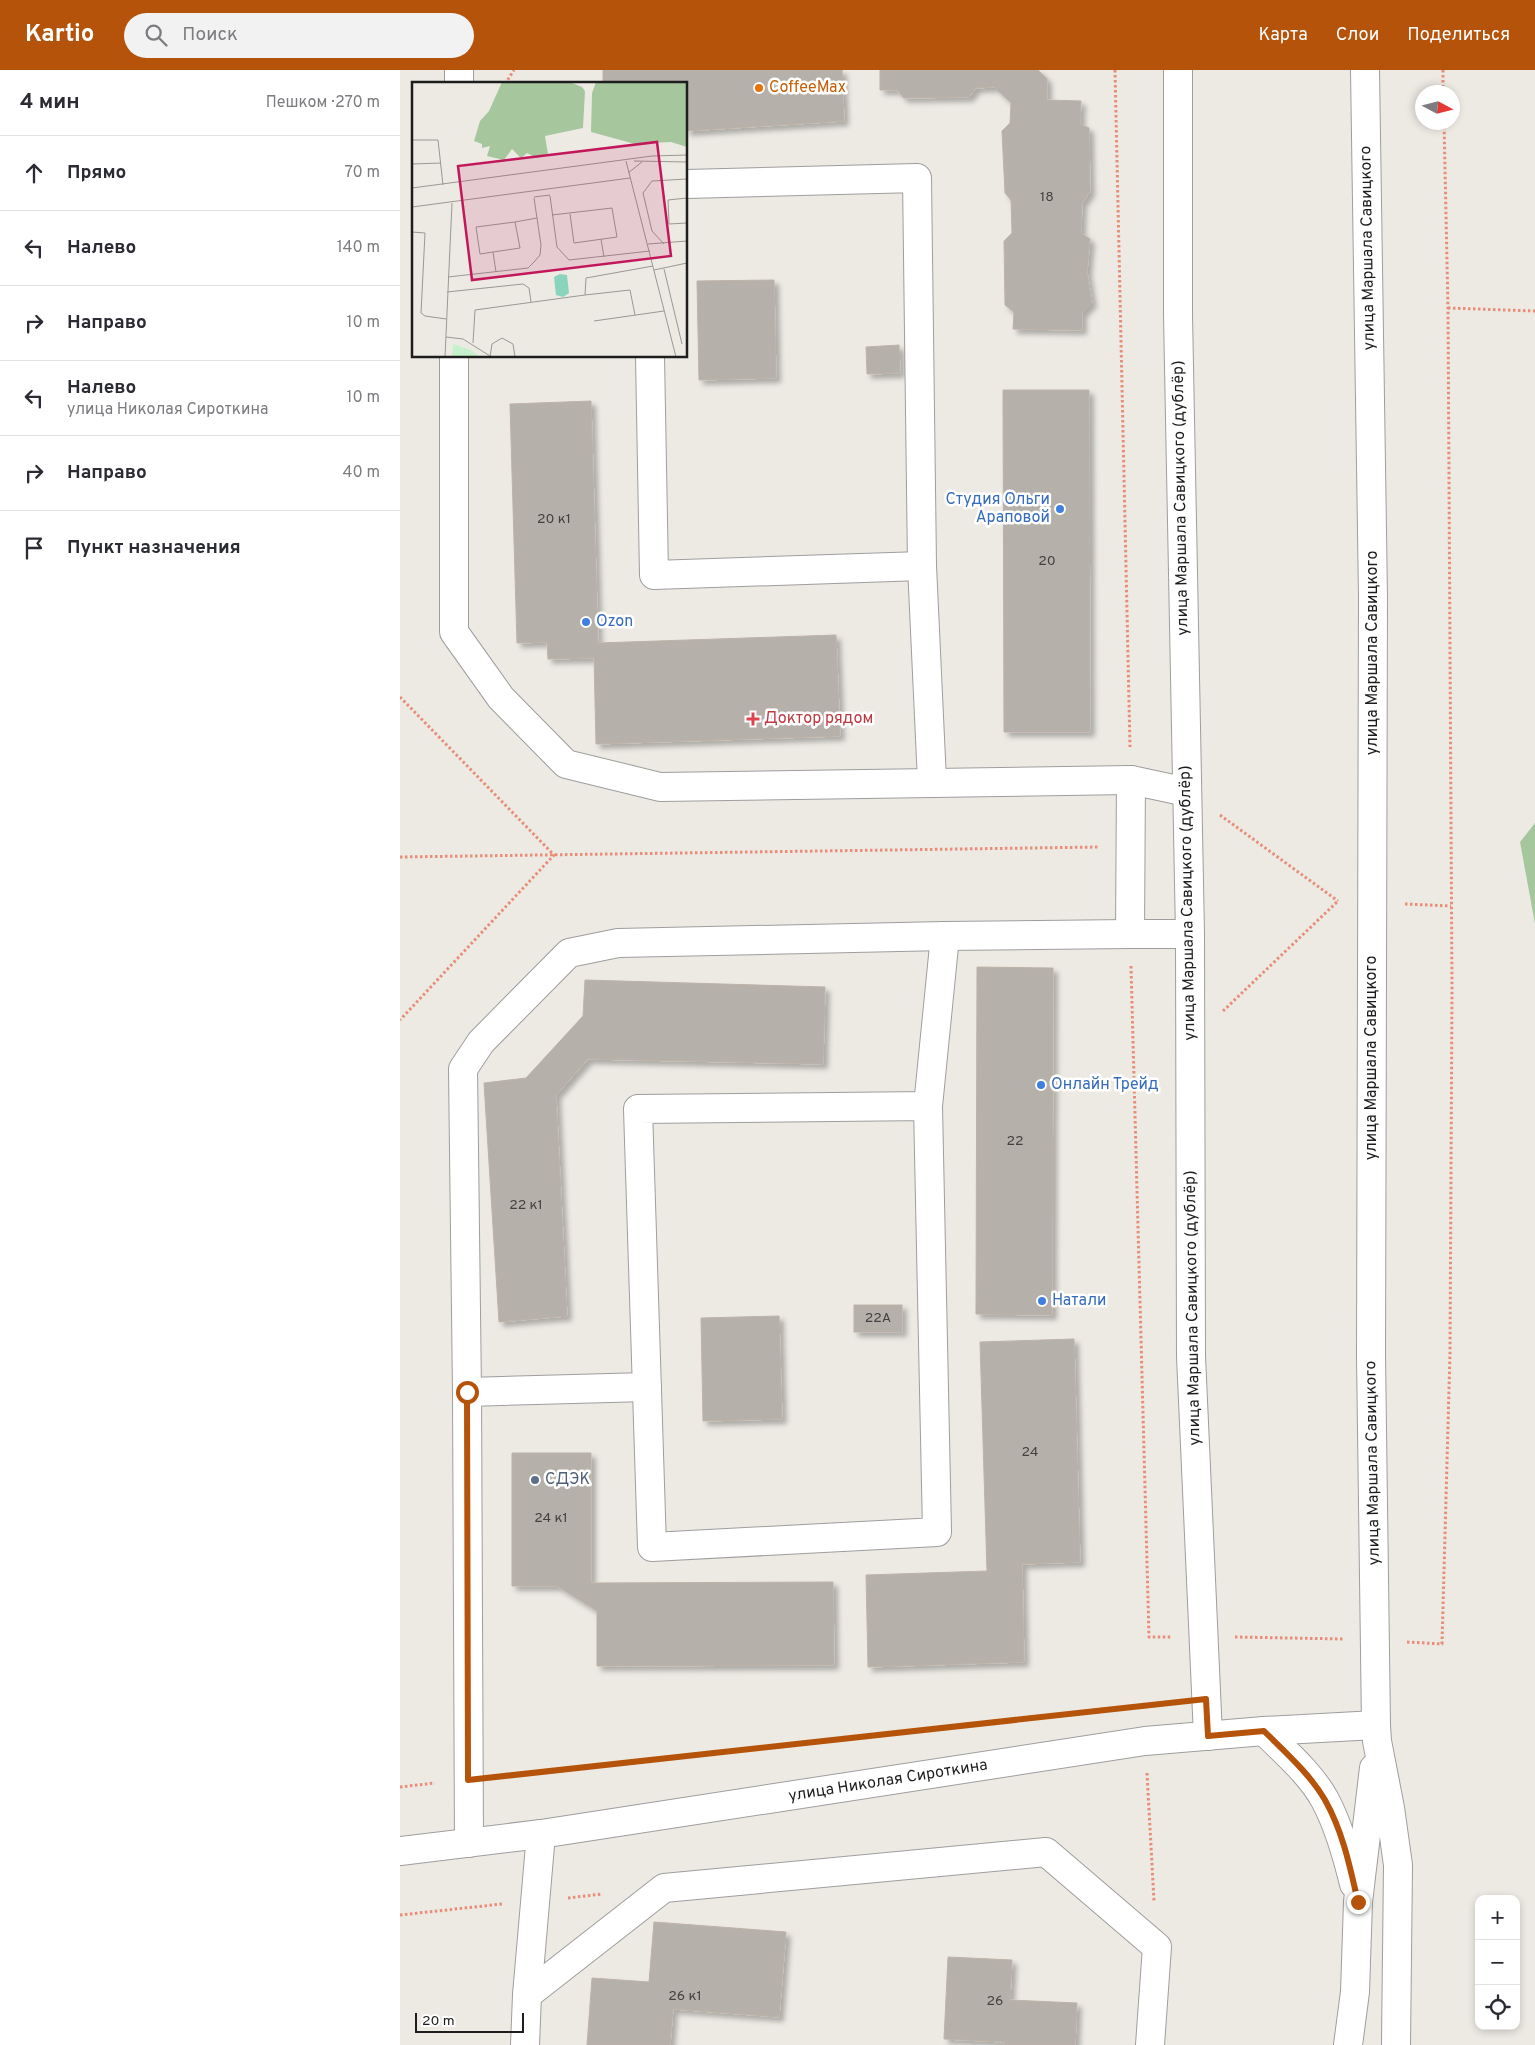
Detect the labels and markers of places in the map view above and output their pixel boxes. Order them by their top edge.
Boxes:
place label: CoffeeMax [769,78,846,98]
marker: CoffeeMax [753,82,765,94]
place label: Студия Ольги Араповой [946,490,1050,528]
marker: Студия Ольги Араповой [1054,503,1066,515]
place label: Ozon [596,612,633,632]
marker: Ozon [580,616,592,628]
place label: Доктор рядом [764,709,873,729]
marker: Доктор рядом [746,712,760,726]
place label: Онлайн Трейд [1051,1075,1159,1095]
marker: Онлайн Трейд [1035,1079,1047,1091]
place label: Натали [1052,1291,1106,1311]
marker: Натали [1036,1295,1048,1307]
place label: СДЭК [545,1470,590,1490]
marker: СДЭК [529,1474,541,1486]

